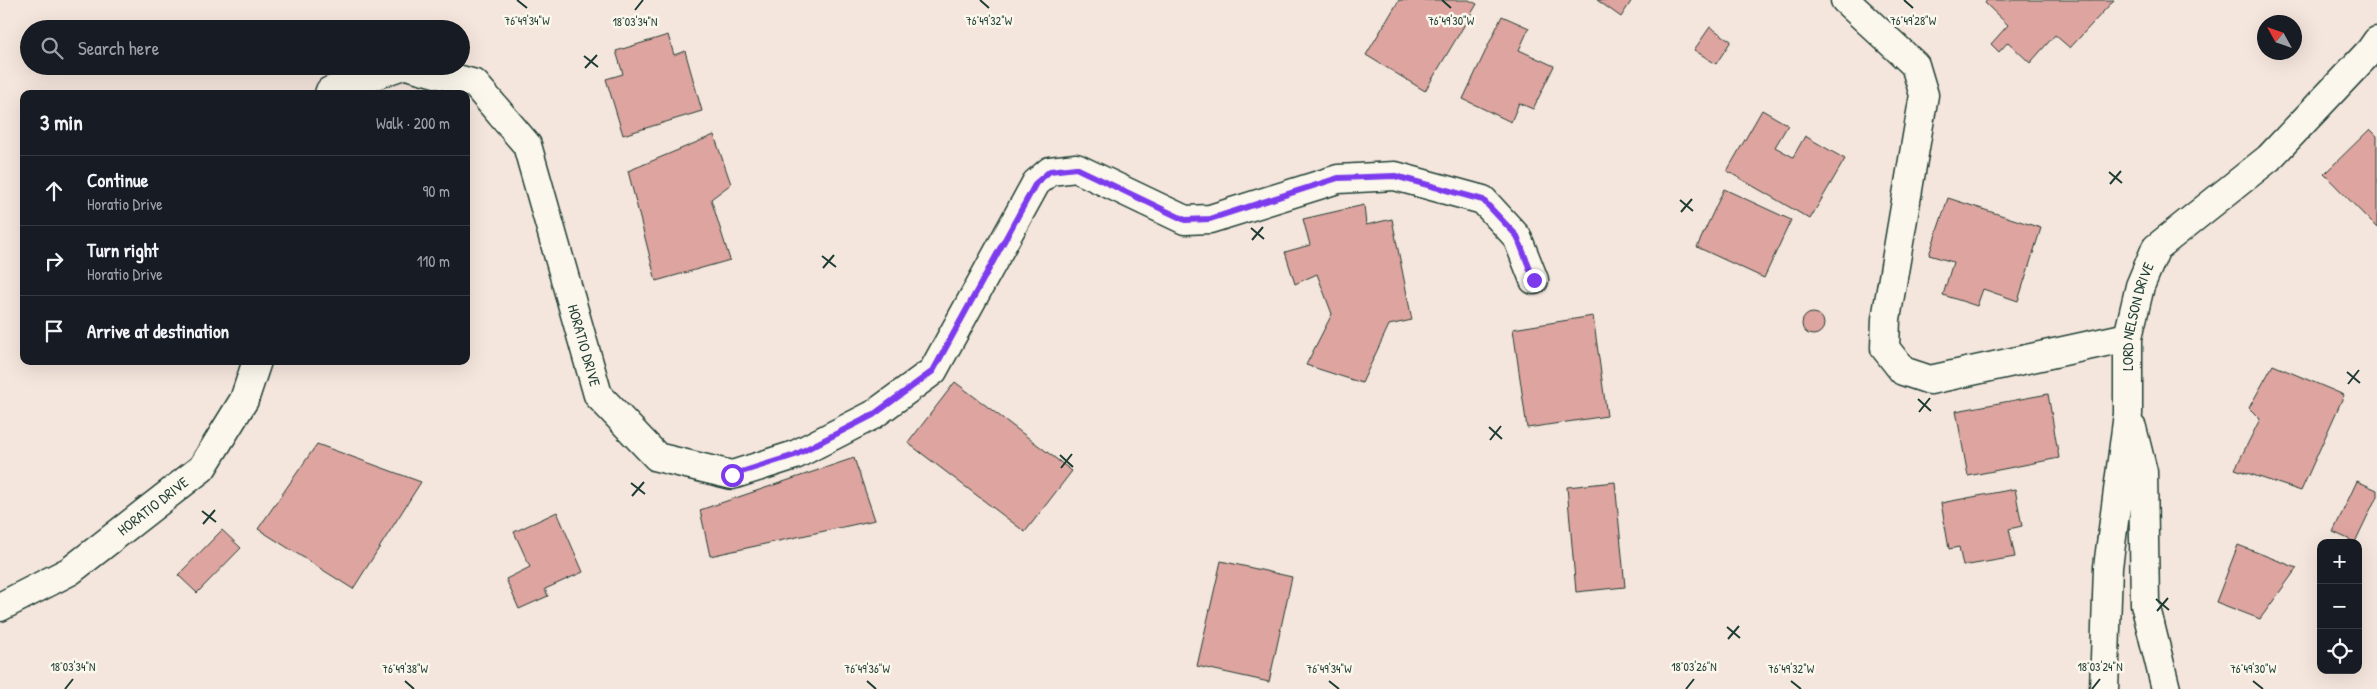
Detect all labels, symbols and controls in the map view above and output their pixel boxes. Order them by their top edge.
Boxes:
text: 76°49'34"W [504,12,550,29]
text: 76°49'32"W [966,12,1013,29]
text: 76°49'30"W [1428,12,1475,29]
text: 76°49'28"W [1890,12,1937,29]
text: 18°03'34"N [613,13,657,30]
north arrow [2257,15,2302,60]
search box [20,20,470,75]
icon: search [38,34,66,62]
text: Search here [78,35,159,61]
text: 3 min [40,108,83,137]
text: Walk · 200 m [376,112,450,134]
text: Continue [87,167,148,193]
icon: ahead [40,177,68,205]
text: 90 m [422,180,450,202]
text: Horatio Drive [87,193,163,215]
text: Turn right [87,237,158,263]
icon: right [40,247,68,275]
text: 110 m [417,250,450,272]
street label: LORD NELSON DRIVE [2117,259,2159,371]
text: Horatio Drive [87,263,163,285]
route end [1523,269,1546,292]
street label: HORATIO DRIVE [563,302,606,389]
icon: arrive [40,317,68,345]
text: Arrive at destination [87,318,229,344]
route start [721,464,744,487]
street label: HORATIO DRIVE [113,471,193,540]
map controls [2317,539,2362,674]
button: + [2317,539,2362,584]
button: − [2317,584,2362,629]
button: locate [2317,629,2362,674]
text: 18°03'34"N [51,658,95,675]
text: 18°03'26"N [1671,658,1717,675]
text: 18°03'24"N [2077,658,2123,675]
text: 76°49'38"W [382,660,429,677]
text: 76°49'36"W [844,660,890,677]
text: 76°49'34"W [1306,660,1352,677]
text: 76°49'32"W [1768,660,1815,677]
text: 76°49'30"W [2230,660,2277,677]

